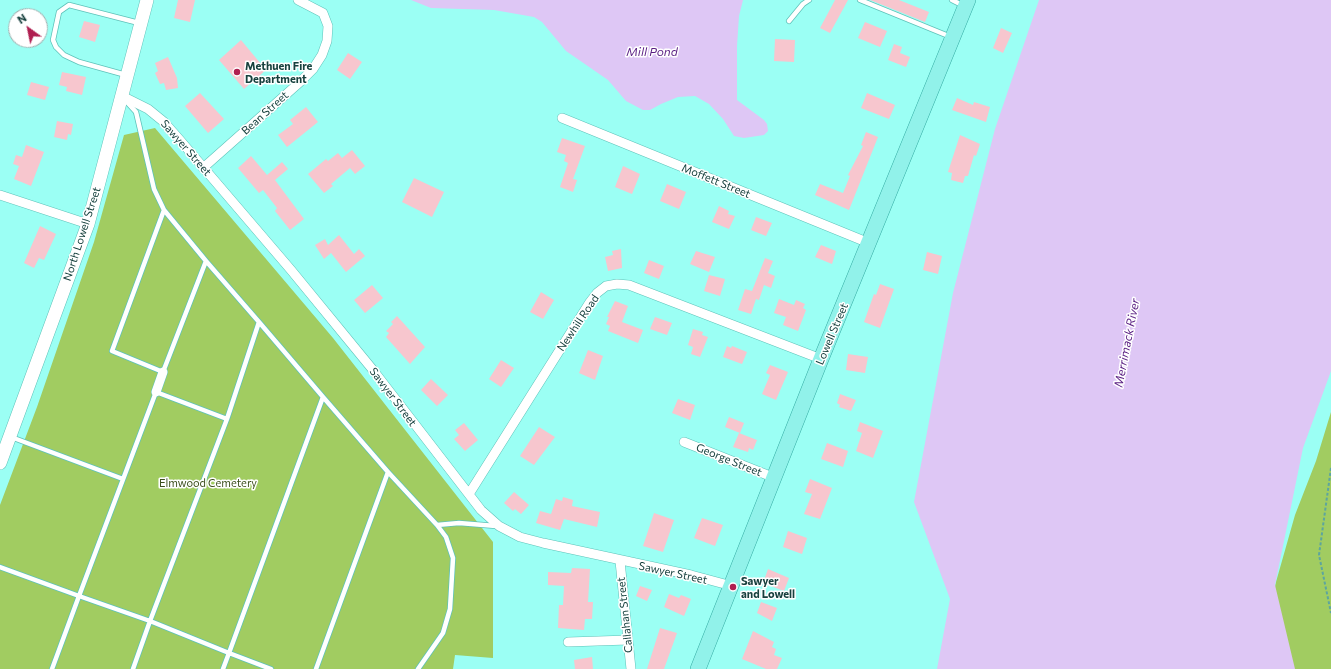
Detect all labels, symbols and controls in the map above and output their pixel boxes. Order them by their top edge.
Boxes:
north arrow [8,8,48,48]
text: N [15,11,29,26]
water label: Mill Pond [626,45,678,59]
place label: Methuen Fire Department [245,59,312,85]
marker: Methuen Fire Department [232,67,242,77]
street label: Bean Street [239,89,291,137]
street label: Sawyer Street [158,117,214,179]
street label: Moffett Street [680,161,752,201]
street label: North Lowell Street [61,185,103,283]
street label: Newhill Road [554,292,602,354]
water label: Merrimack River [1111,297,1143,389]
street label: Lowell Street [813,301,851,367]
street label: Sawyer Street [367,365,419,429]
street label: George Street [694,441,764,479]
park label: Elmwood Cemetery [159,476,257,490]
street label: Sawyer Street [638,559,708,587]
place label: Sawyer and Lowell [741,574,795,600]
street label: Callahan Street [614,576,636,654]
marker: Sawyer and Lowell [728,582,738,592]

